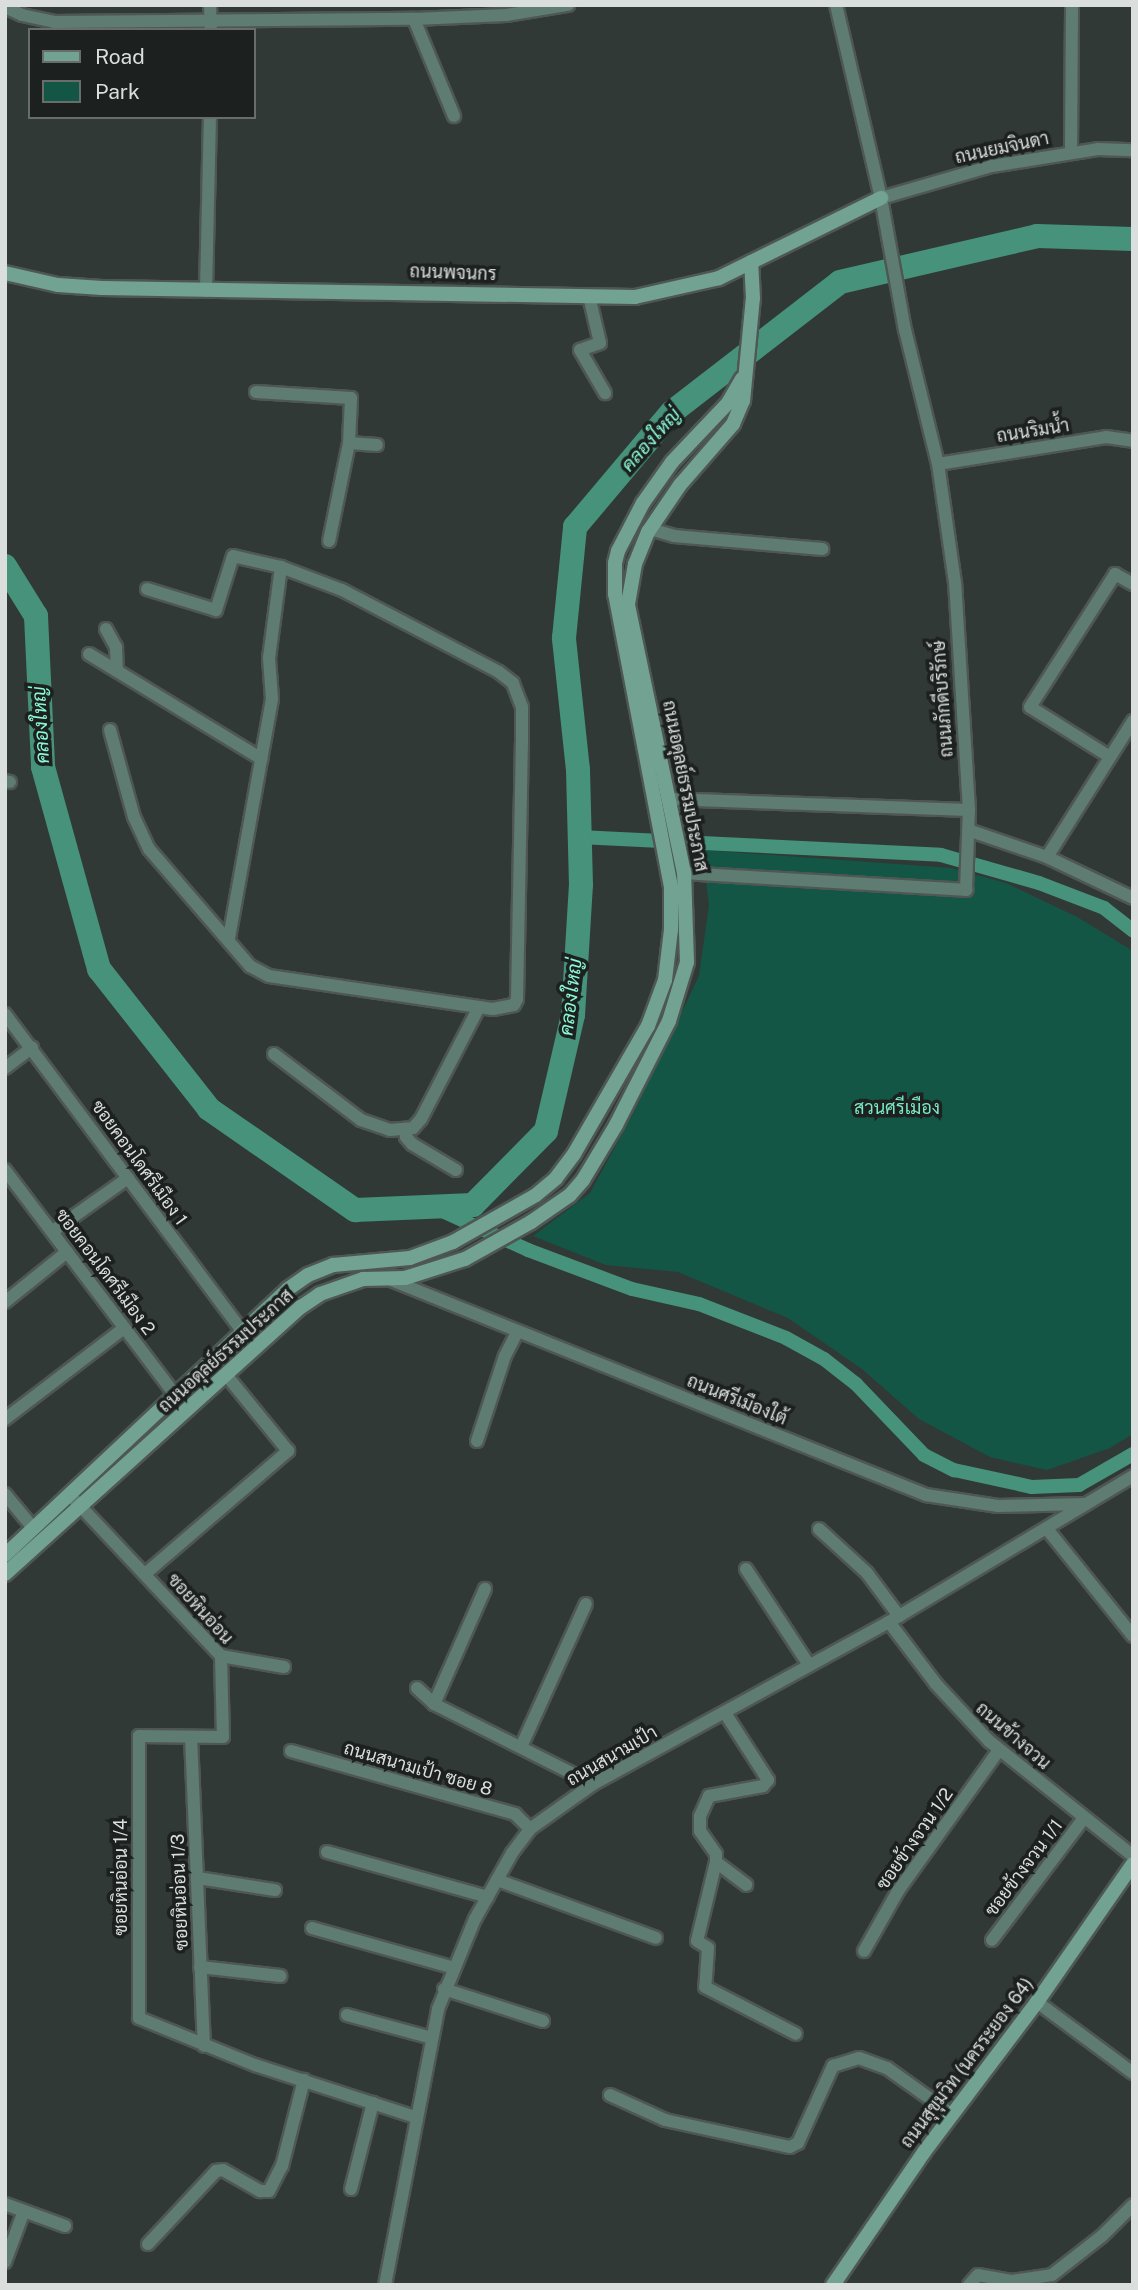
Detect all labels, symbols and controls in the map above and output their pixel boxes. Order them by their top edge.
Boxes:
legend [28,28,256,119]
text: Road [95,44,145,69]
text: Park [95,79,140,104]
street label: ถนนยมจินดา [953,127,1051,169]
street label: ถนนพจนกร [409,261,497,285]
water label: คลองใหญ่ [617,404,685,476]
street label: ถนนริมน้ำ [995,415,1071,447]
street label: ถนนภักดีบริรักษ์ [928,640,958,758]
water label: คลองใหญ่ [28,686,54,764]
street label: ถนนอดุลย์ธรรมประภาส [658,699,712,873]
water label: คลองใหญ่ [555,957,587,1037]
street label: ซอยคอนโดศรีเมือง 1 [86,1096,192,1230]
park label: สวนศรีเมือง [854,1097,940,1119]
street label: ซอยคอนโดศรีเมือง 2 [51,1205,159,1339]
street label: ถนนอดุลย์ธรรมประภาส [154,1285,298,1417]
street label: ถนนศรีเมืองใต้ [684,1370,790,1430]
street label: ซอยหินอ่อน [163,1569,237,1649]
street label: ถนนข้างจวน [971,1698,1055,1774]
street label: ถนนสนามเป้า [563,1721,661,1791]
street label: ถนนสนามเป้า ซอย 8 [341,1737,495,1801]
street label: ซอยข้างจวน 1/2 [872,1784,958,1894]
street label: ซอยข้างจวน 1/1 [981,1815,1067,1921]
street label: ซอยหินอ่อน 1/4 [110,1819,132,1935]
street label: ซอยหินอ่อน 1/3 [167,1833,193,1951]
street label: ถนนสุขุมวิท (นครระยอง 64) [896,1974,1038,2152]

